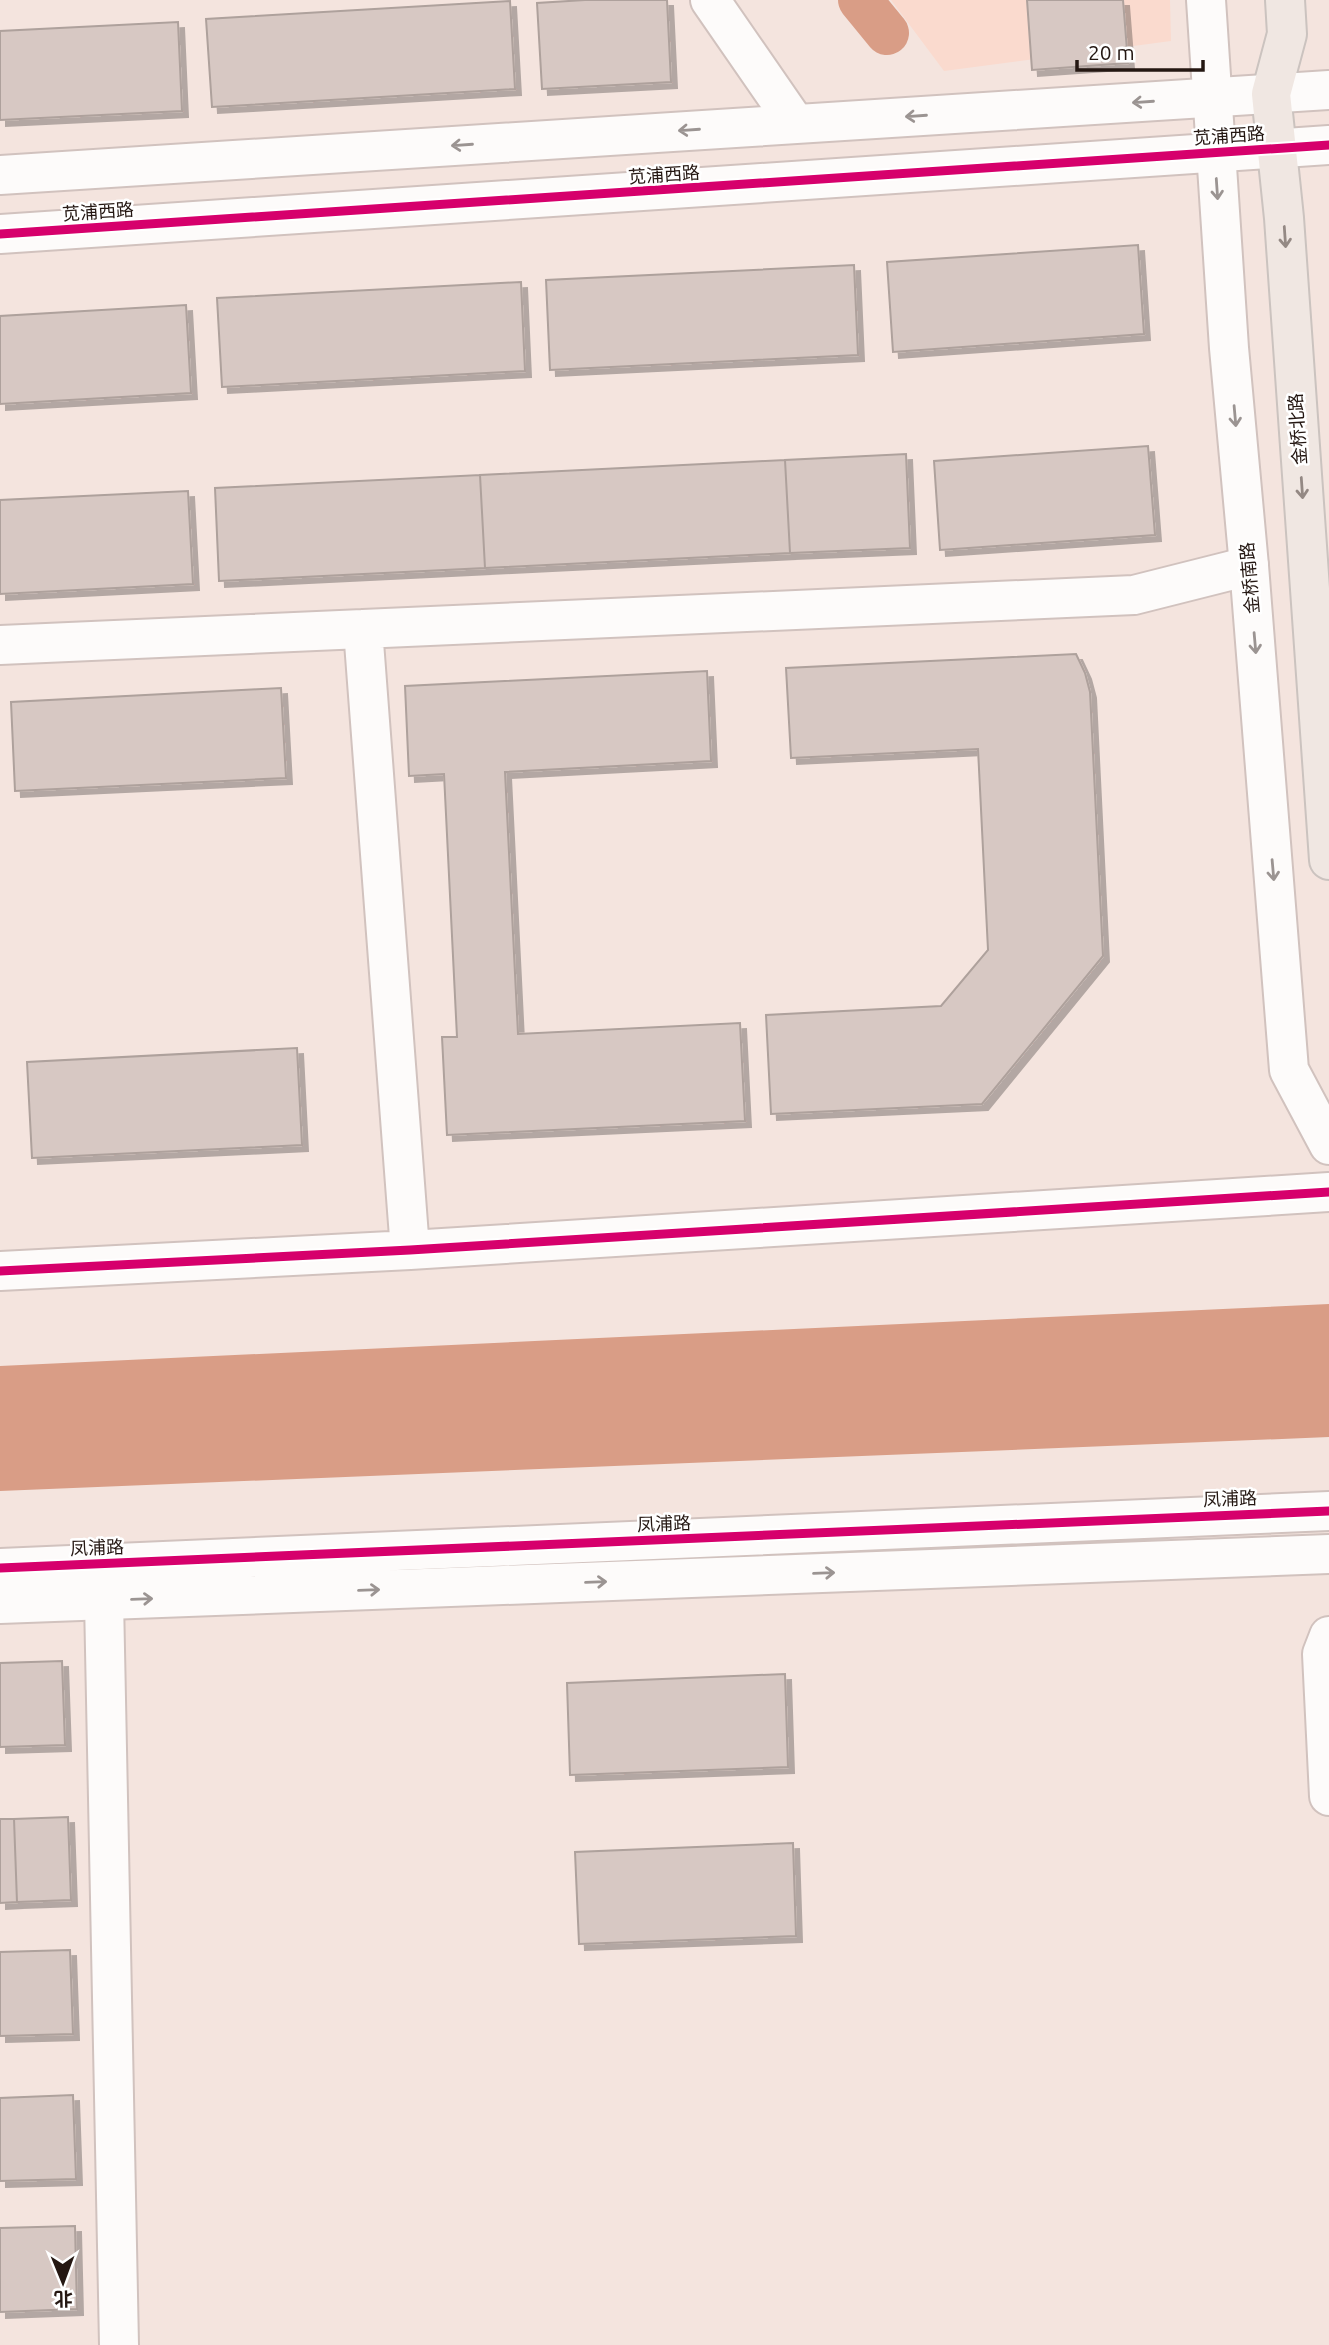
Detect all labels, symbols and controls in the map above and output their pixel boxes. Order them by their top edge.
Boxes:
scale bar [1077,28,1203,72]
text: 20 m [1088,40,1135,64]
one-way arrow [1132,95,1155,108]
one-way arrow [905,109,928,122]
street label: 苋浦西路 [1192,123,1266,147]
one-way arrow [678,124,701,137]
one-way arrow [451,139,474,152]
street label: 苋浦西路 [627,162,701,186]
one-way arrow [1211,178,1224,200]
street label: 苋浦西路 [61,199,135,223]
one-way arrow [1279,225,1292,248]
street label: 金桥北路 [1285,392,1309,466]
one-way arrow [1229,404,1242,427]
one-way arrow [1296,476,1309,499]
street label: 金桥南路 [1236,541,1262,615]
one-way arrow [1249,631,1262,654]
one-way arrow [1267,858,1280,880]
street label: 凤浦路 [1203,1487,1257,1509]
street label: 凤浦路 [637,1512,691,1534]
street label: 凤浦路 [70,1536,124,1558]
one-way arrow [812,1567,835,1580]
one-way arrow [585,1575,608,1588]
one-way arrow [357,1584,380,1597]
one-way arrow [130,1592,153,1605]
north arrow [28,2247,98,2317]
text: 北 [54,2288,73,2310]

